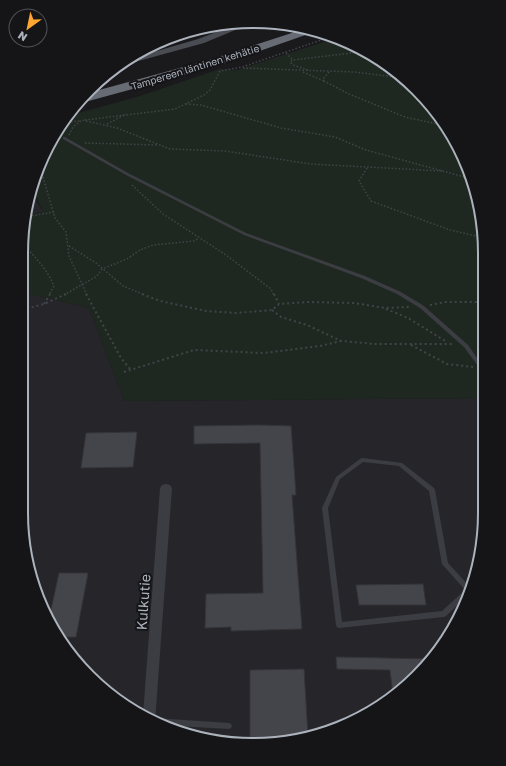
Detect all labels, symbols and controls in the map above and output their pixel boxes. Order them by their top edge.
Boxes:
north arrow [8,8,48,48]
text: N [15,29,29,45]
street label: Tampereen läntinen kehätie [129,42,261,92]
street label: Kulkutie [133,573,153,631]

